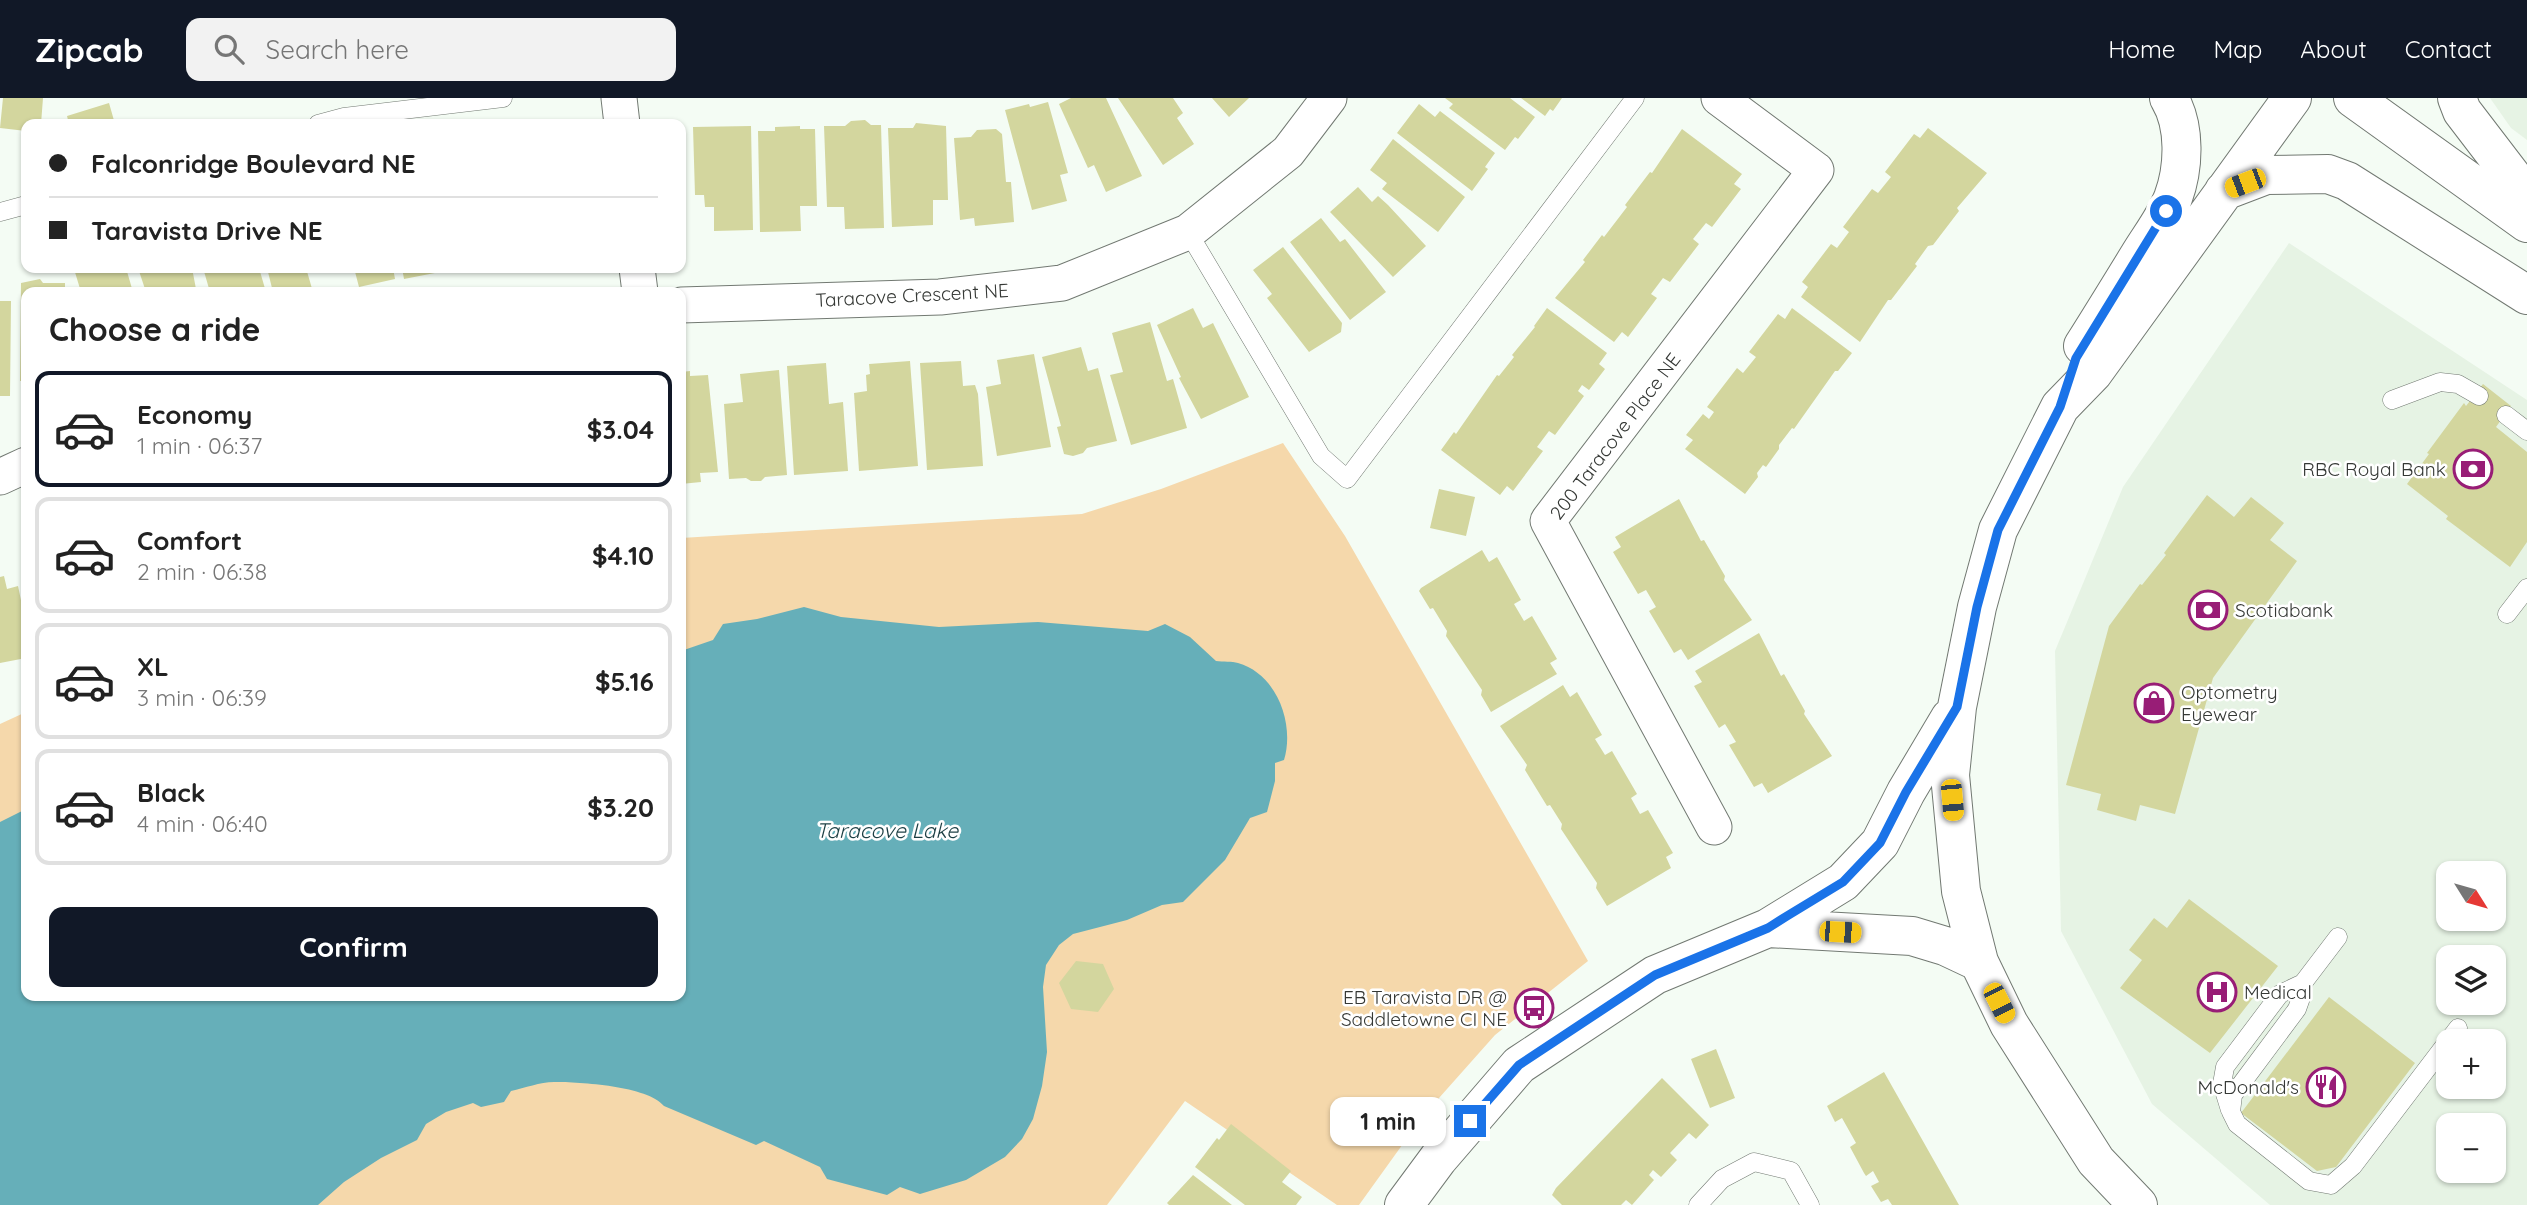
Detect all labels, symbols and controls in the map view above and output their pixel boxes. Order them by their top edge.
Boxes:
search box [186,18,676,81]
text: Zipcab [35,29,144,70]
icon: search [210,30,248,68]
text: Search here [266,33,409,66]
text: Home [2108,34,2175,64]
text: Map [2213,34,2262,64]
text: About [2300,34,2367,64]
text: Contact [2405,34,2492,64]
text: Falconridge Boulevard NE [91,147,416,180]
car [2222,166,2269,200]
route start [2150,195,2182,227]
text: Taravista Drive NE [91,214,323,247]
street label: Taracove Crescent NE [815,278,1009,312]
text: Choose a ride [49,309,261,349]
street label: 200 Taracove Place NE [1544,348,1686,524]
icon: car [53,398,116,461]
text: Economy [137,398,252,431]
text: $3.04 [587,413,654,446]
text: 1 min · 06:37 [137,431,262,460]
bank icon: RBC Royal Bank [2452,448,2494,490]
place label: RBC Royal Bank [2302,457,2446,481]
icon: car [53,524,116,587]
text: Comfort [137,524,242,557]
text: $4.10 [592,539,654,572]
text: 2 min · 06:38 [137,557,267,586]
bank icon: Scotiabank [2187,589,2229,631]
place label: Scotiabank [2235,598,2333,622]
icon: car [53,650,116,713]
text: XL [137,650,169,683]
text: $5.16 [595,665,654,698]
place label: Optometry Eyewear [2181,680,2278,726]
shop icon: Optometry Eyewear [2133,682,2175,724]
text: 3 min · 06:39 [137,683,267,712]
icon: car [53,776,116,839]
text: Black [137,776,206,809]
car [1940,778,1965,822]
text: $3.20 [587,791,654,824]
text: 4 min · 06:40 [137,809,268,838]
water label: Taracove Lake [816,817,959,843]
north arrow [2436,861,2506,931]
map controls [2436,861,2506,1183]
button: Confirm [49,907,658,987]
car [1819,920,1862,944]
button: layers [2436,945,2506,1015]
hospital icon: Medical [2196,971,2238,1013]
car [1981,980,2018,1026]
place label: Medical [2244,980,2312,1004]
place label: EB Taravista DR @ Saddletowne CI NE [1341,985,1507,1031]
bus stop icon: EB Taravista DR @ Saddletowne CI NE [1513,987,1555,1029]
button: + [2436,1029,2506,1099]
restaurant icon: McDonald's [2305,1066,2347,1108]
place label: McDonald's [2197,1075,2299,1099]
callout: 1 min [1330,1096,1446,1146]
route end [1454,1105,1486,1137]
text: 1 min [1360,1107,1416,1136]
button: − [2436,1113,2506,1183]

